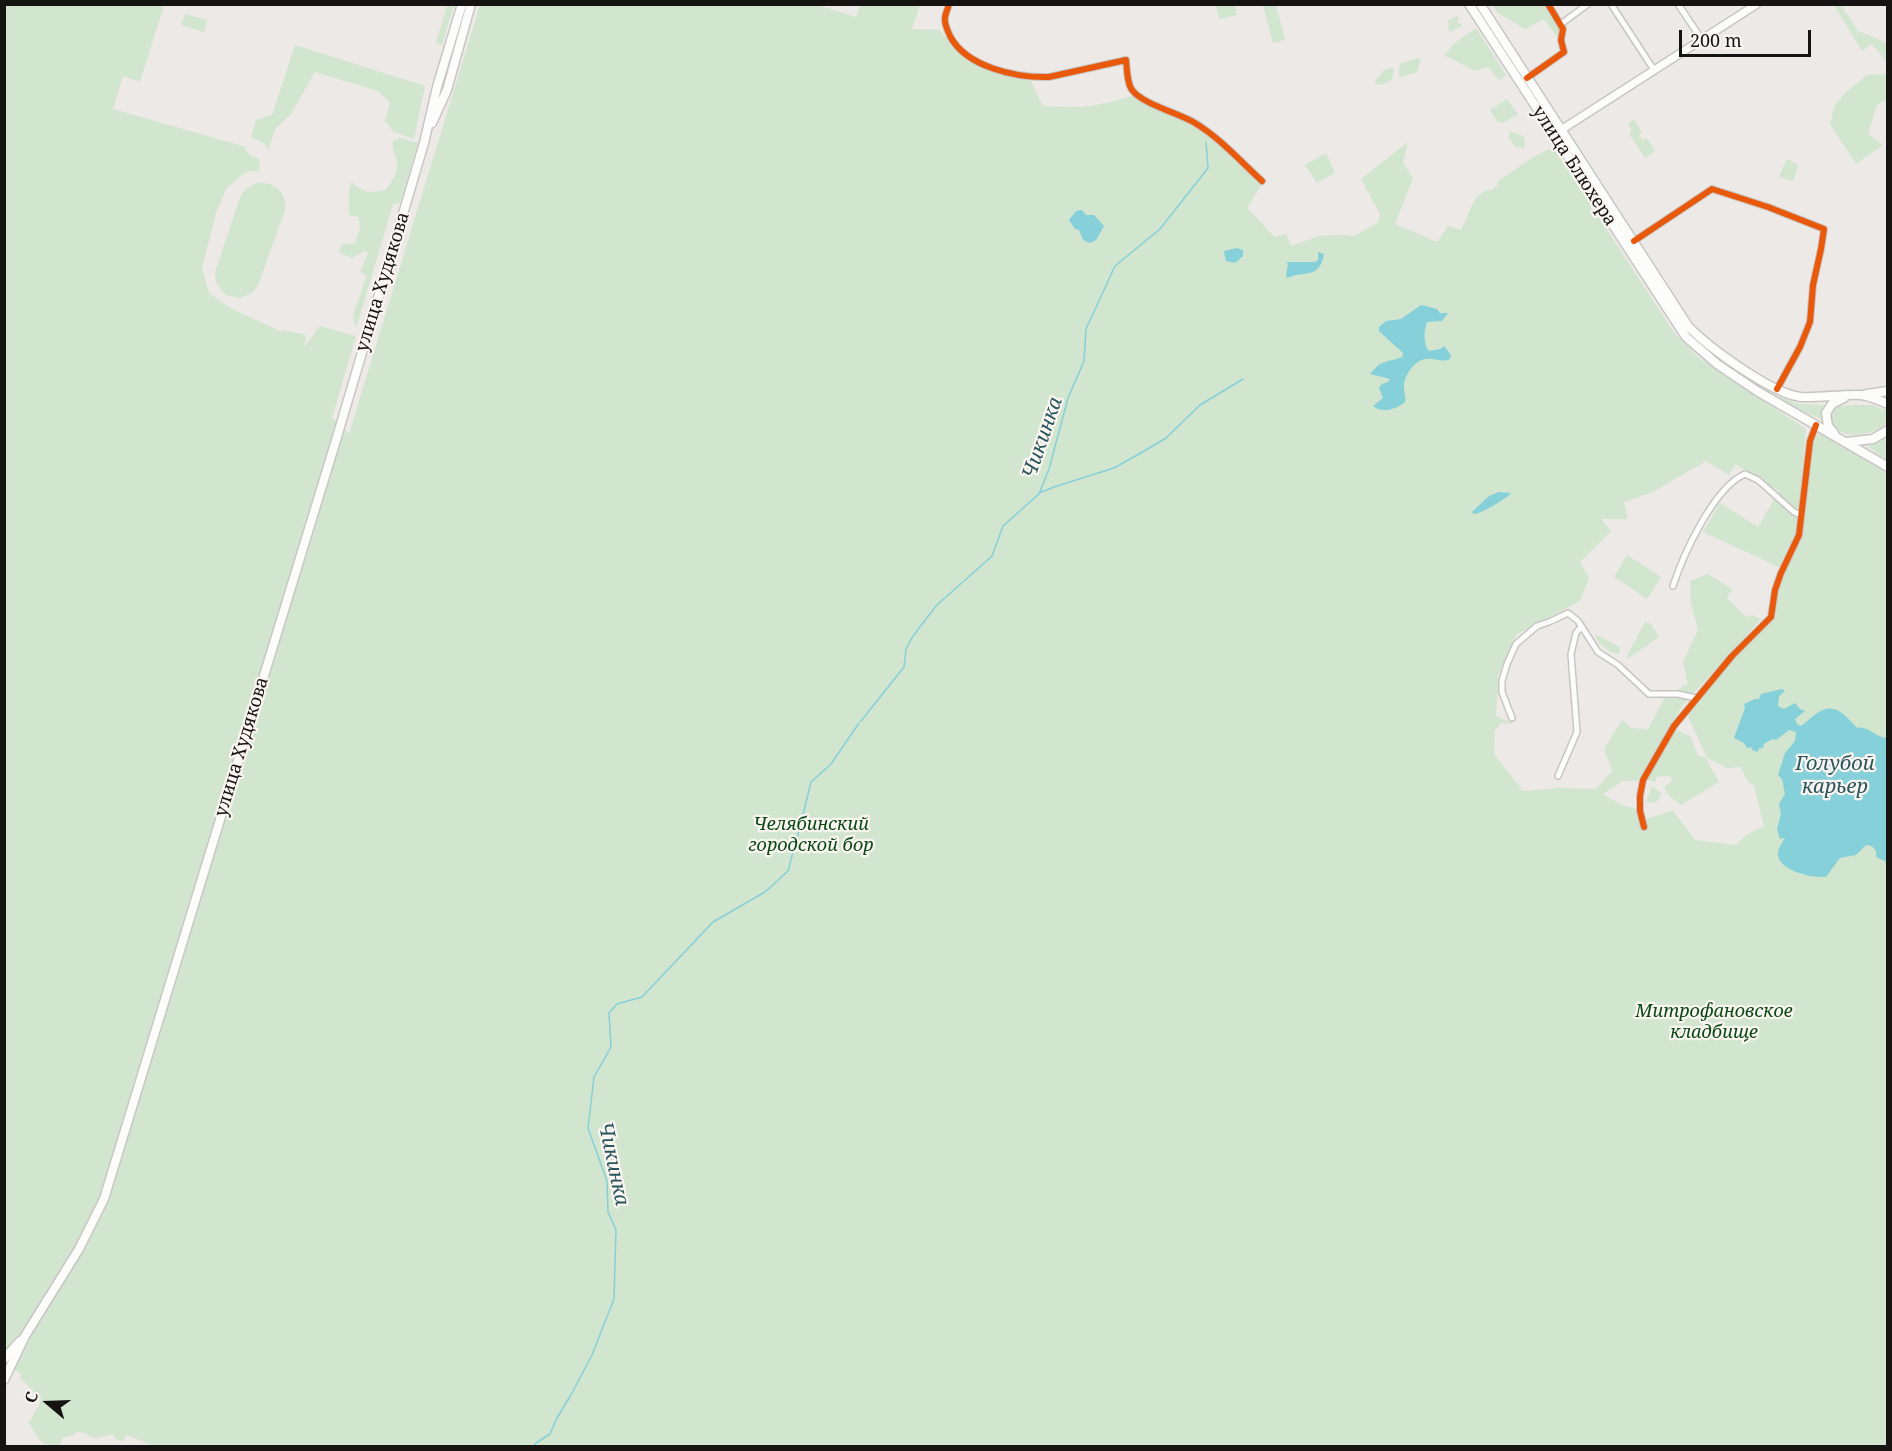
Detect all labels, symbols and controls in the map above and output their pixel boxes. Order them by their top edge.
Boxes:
scale bar [1682,18,1814,56]
text: 200 m [1690,28,1742,52]
street label: улица Блюхера [1527,102,1621,230]
street label: улица Худякова [351,209,415,355]
water label: Чикинка [1018,394,1068,482]
street label: улица Худякова [210,674,274,820]
water label: Голубой карьер [1795,752,1875,799]
park label: Челябинский городской бор [748,814,874,856]
park label: Митрофановское кладбище [1635,1001,1793,1044]
water label: Чикинка [592,1120,634,1208]
north arrow [18,1373,78,1433]
text: С [19,1389,43,1406]

